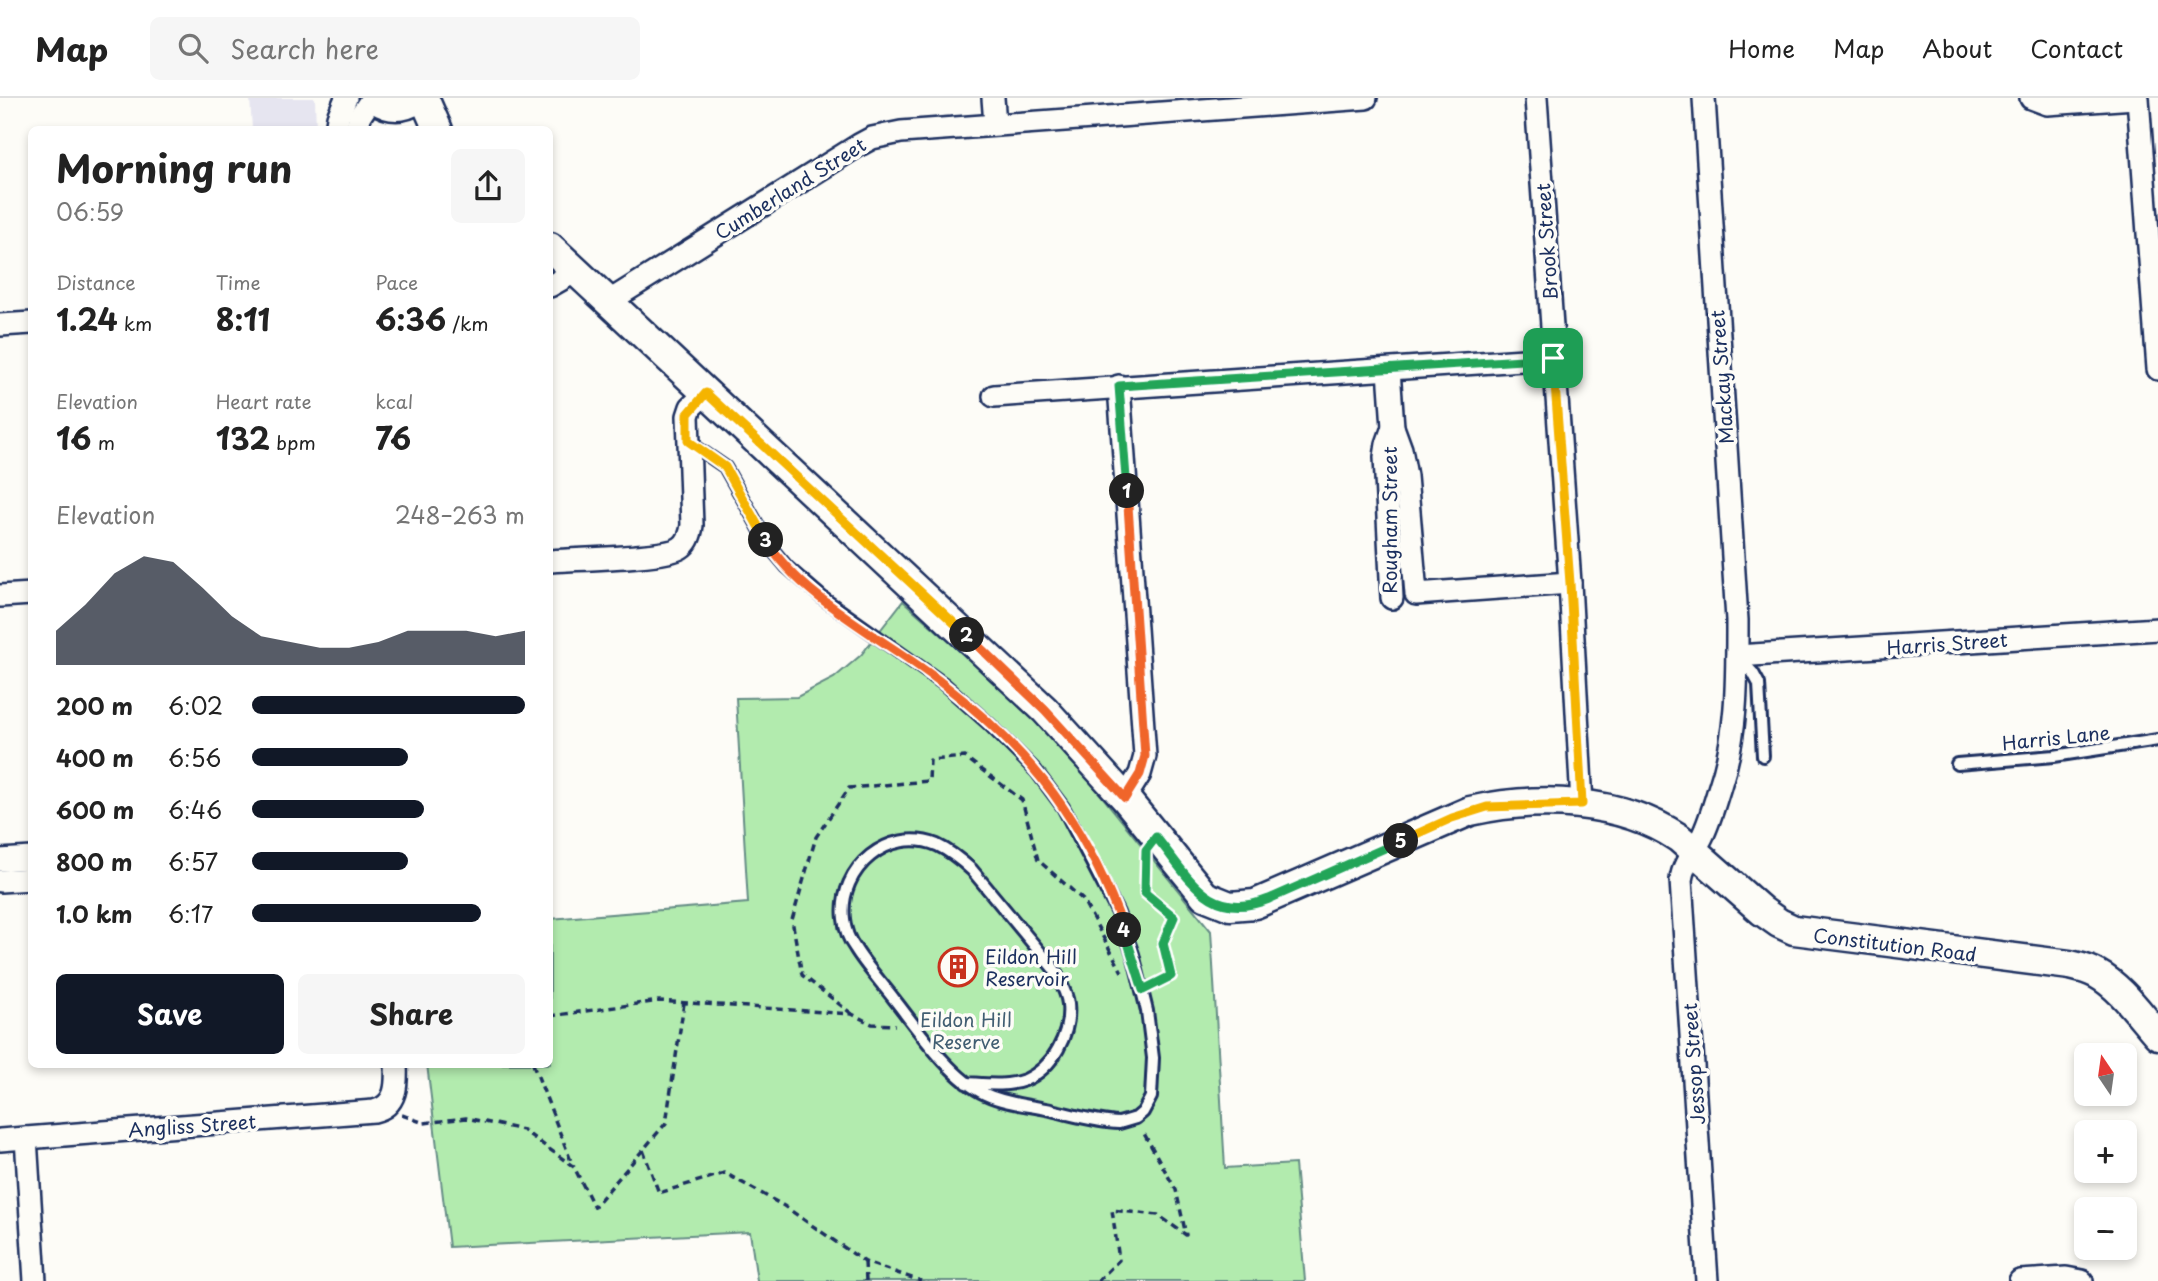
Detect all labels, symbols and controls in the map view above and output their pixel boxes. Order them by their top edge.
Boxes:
search box [150,17,640,80]
text: Map [35,23,108,73]
icon: search [174,29,212,67]
text: Search here [230,29,379,68]
text: Home [1728,30,1795,66]
text: Map [1833,30,1884,66]
text: About [1922,30,1992,66]
text: Contact [2030,30,2123,66]
street label: Cumberland Street [709,130,871,246]
text: Morning run [56,139,292,196]
button: share [451,149,525,223]
street label: Brook Street [1528,182,1564,302]
text: 06:59 [56,194,124,229]
text: Distance [56,268,136,296]
text: Time [216,268,261,296]
text: Pace [375,268,418,296]
text: 1.24 [56,296,118,341]
text: 8:11 [216,296,270,341]
text: 6:36 [375,296,446,341]
text: km [118,309,152,337]
text: /km [446,309,489,337]
street label: Mackay Street [1702,309,1740,445]
pin [1523,328,1583,388]
icon: arrive [1534,339,1572,377]
text: Elevation [56,387,138,415]
text: Heart rate [216,387,312,415]
text: kcal [375,387,413,415]
text: 16 [56,415,91,460]
text: 132 [216,415,270,460]
text: 76 [375,415,411,460]
text: m [91,428,115,456]
text: bpm [270,428,316,456]
street label: Rougham Street [1375,446,1403,594]
pin: 1 [1110,474,1144,508]
text: 1 [1122,476,1131,504]
text: Elevation [56,497,155,532]
text: 248–263 m [395,497,525,532]
pin: 3 [748,522,784,558]
text: 3 [759,525,772,553]
pin: 2 [950,618,984,652]
text: 2 [960,620,973,648]
street label: Harris Street [1886,625,2009,661]
text: 200 m [56,688,133,723]
text: 6:02 [168,688,223,723]
street label: Harris Lane [2001,717,2111,757]
text: 400 m [56,740,134,775]
text: 6:56 [168,740,221,775]
text: 600 m [56,792,134,827]
text: 6:46 [168,792,222,827]
pin: 5 [1384,824,1418,858]
text: 5 [1394,826,1407,854]
text: 800 m [56,844,133,879]
text: 6:57 [168,844,218,879]
text: 1.0 km [56,896,133,931]
text: 6:17 [168,896,213,931]
pin: 4 [1106,912,1142,948]
text: 4 [1117,915,1130,943]
street label: Constitution Road [1812,920,1978,968]
place label: Eildon Hill Reservoir [985,942,1077,992]
building icon: Eildon Hill Reservoir [937,946,979,988]
button: Save [56,974,284,1054]
button: Share [298,974,525,1054]
street label: Jessop Street [1675,1002,1711,1126]
park label: Eildon Hill Reserve [920,1005,1012,1055]
north arrow [2074,1043,2137,1106]
map controls [2074,1043,2137,1260]
street label: Angliss Street [127,1107,257,1143]
button: + [2074,1120,2137,1183]
button: − [2074,1197,2137,1260]

